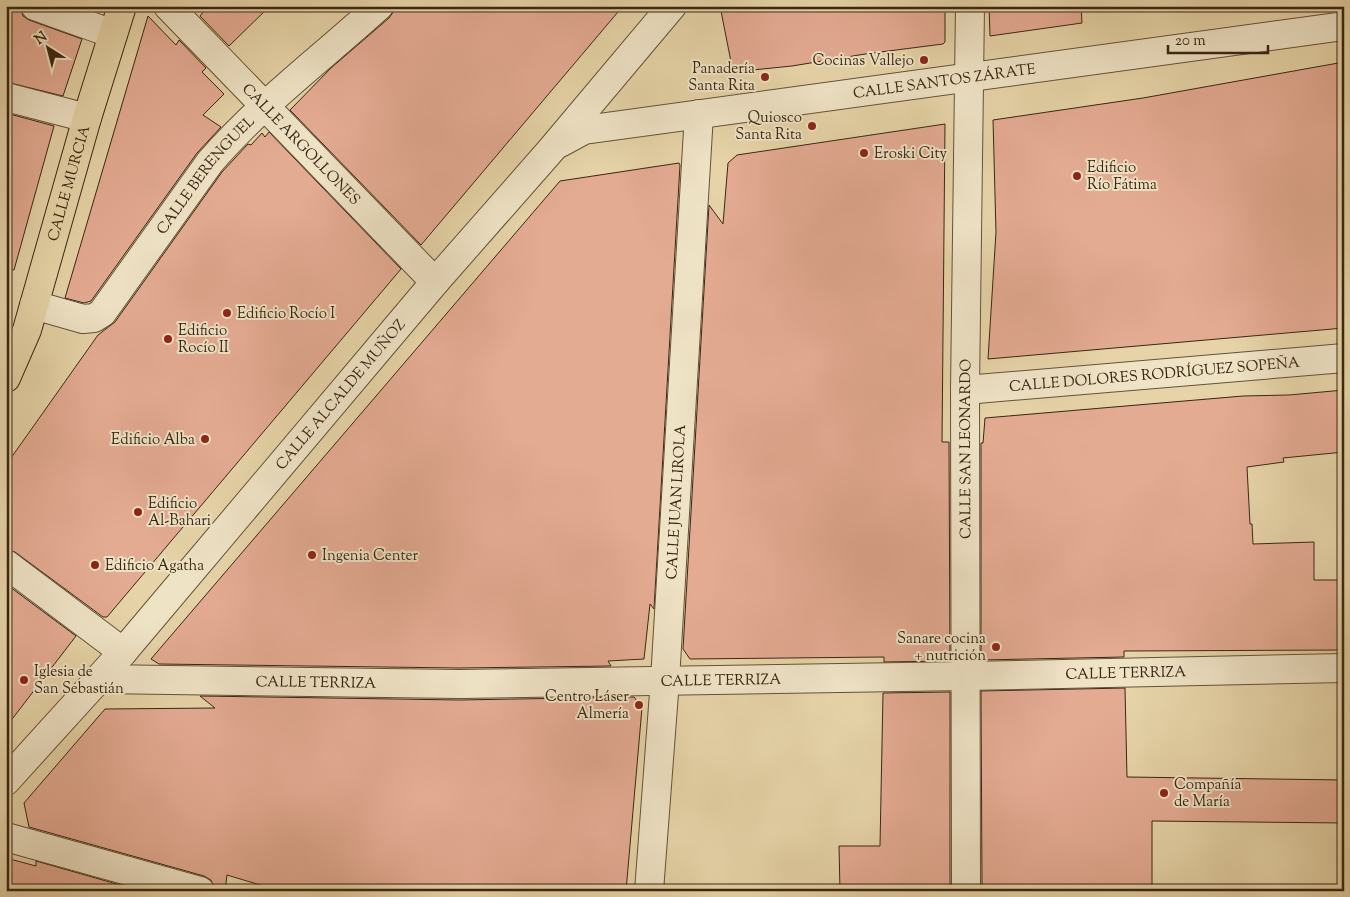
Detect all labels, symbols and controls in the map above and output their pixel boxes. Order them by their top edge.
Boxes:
north arrow [22,22,72,72]
scale bar [1168,22,1268,54]
text: N [31,28,52,50]
text: 20 m [1175,31,1206,52]
place label: Cocinas Vallejo [813,51,914,72]
marker: Cocinas Vallejo [918,54,930,66]
place label: Panadería Santa Rita [688,59,755,97]
street label: CALLE SANTOS ZÁRATE [852,59,1037,105]
marker: Panadería Santa Rita [759,71,771,83]
street label: CALLE ARGOLLONES [236,79,364,211]
place label: Quiosco Santa Rita [735,108,802,146]
street label: CALLE BERENGUEL [152,112,260,239]
marker: Quiosco Santa Rita [806,120,818,132]
street label: CALLE MURCIA [44,123,96,244]
place label: Eroski City [874,144,948,165]
marker: Eroski City [858,147,870,159]
place label: Edificio Río Fátima [1087,158,1157,196]
marker: Edificio Río Fátima [1071,170,1083,182]
place label: Edificio Rocío I [237,304,335,325]
marker: Edificio Rocío I [221,307,233,319]
street label: CALLE ALCALDE MUÑOZ [272,315,411,475]
place label: Edificio Rocío II [178,321,229,359]
marker: Edificio Rocío II [162,333,174,345]
street label: CALLE DOLORES RODRÍGUEZ SOPEÑA [1008,353,1301,398]
street label: CALLE SAN LEONARDO [956,359,977,539]
street label: CALLE JUAN LIROLA [662,424,692,580]
place label: Edificio Alba [111,430,195,451]
marker: Edificio Alba [199,433,211,445]
place label: Edificio Al-Bahari [148,494,211,532]
marker: Edificio Al-Bahari [132,506,144,518]
place label: Ingenia Center [322,546,419,567]
marker: Ingenia Center [306,549,318,561]
place label: Edificio Agatha [105,556,204,577]
marker: Edificio Agatha [89,559,101,571]
place label: Sanare cocina + nutrición [897,629,986,667]
marker: Sanare cocina + nutrición [990,641,1002,653]
place label: Iglesia de San Sebastián [34,662,124,700]
street label: CALLE TERRIZA [1065,662,1186,686]
street label: CALLE TERRIZA [660,670,781,693]
street label: CALLE TERRIZA [255,672,376,695]
marker: Iglesia de San Sebastián [18,674,30,686]
place label: Centro Láser Almería [545,687,629,725]
marker: Centro Láser Almería [633,699,645,711]
place label: Compañía de María [1174,775,1241,813]
marker: Compañía de María [1158,787,1170,799]

